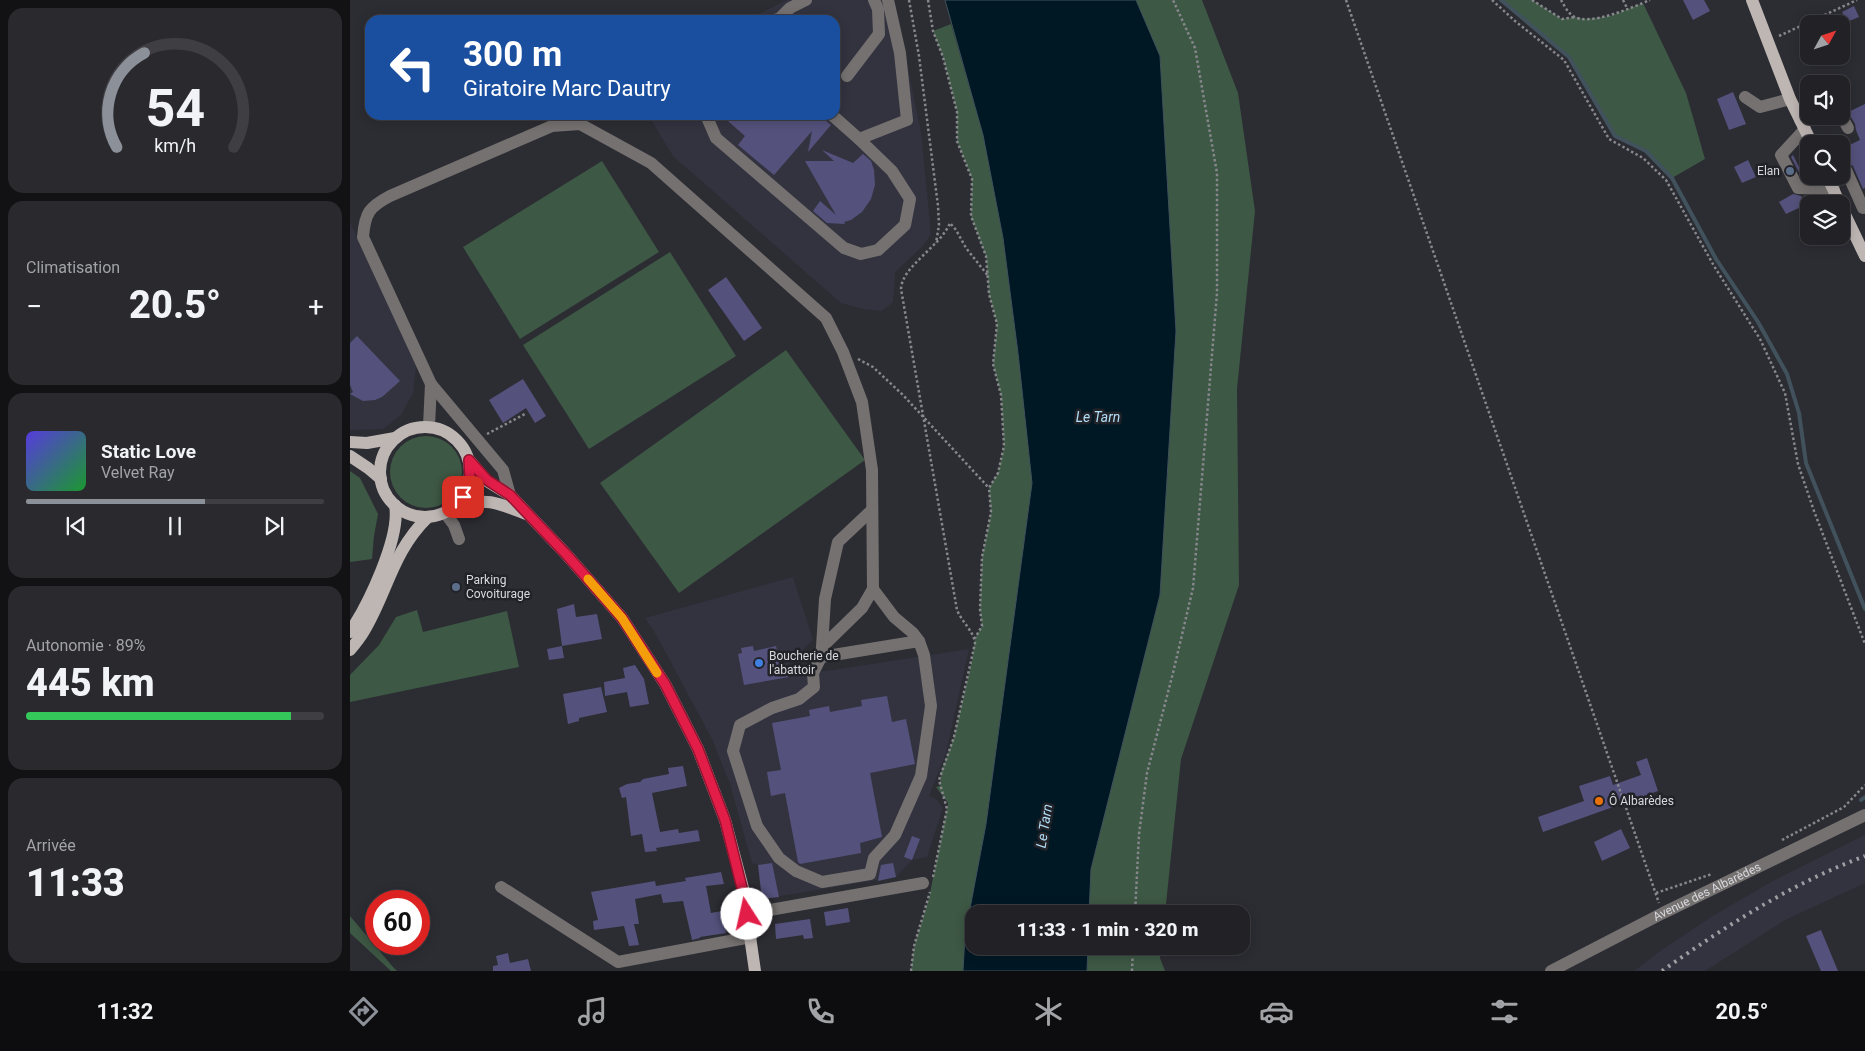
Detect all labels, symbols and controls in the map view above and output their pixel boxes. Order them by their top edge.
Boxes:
north arrow [1800,15,1850,65]
map controls [1800,15,1850,245]
text: 300 m [463,34,562,75]
icon: left [380,35,445,100]
button: sound [1800,75,1850,125]
text: Giratoire Marc Dautry [463,76,671,101]
text: 54 [145,78,205,139]
text: km/h [154,135,196,156]
button: search [1800,135,1850,185]
place label: Elan [1757,164,1780,178]
marker: Elan [1784,165,1796,177]
button: layers [1800,195,1850,245]
text: Climatisation [26,258,120,277]
text: 20.5° [129,283,221,327]
text: − [26,290,42,323]
text: + [308,290,324,323]
water label: Le Tarn [1076,409,1120,425]
text: Static Love [101,440,196,463]
text: Velvet Ray [101,463,175,482]
pin [442,476,484,518]
icon: arrive [449,483,477,511]
icon: previous [62,512,90,540]
icon: pause [161,512,189,540]
icon: next [260,512,288,540]
place label: Parking Covoiturage [466,573,530,601]
marker: Parking Covoiturage [450,581,462,593]
text: Autonomie · 89% [26,636,146,655]
place label: Boucherie de l'abattoir [769,649,839,677]
marker: Boucherie de l'abattoir [753,657,765,669]
text: 445 km [26,661,155,705]
place label: Ô Albarèdes [1609,793,1674,808]
marker: Ô Albarèdes [1593,795,1605,807]
water label: Le Tarn [1033,803,1055,849]
text: Arrivée [26,836,76,855]
street label: Avenue des Albarèdes [1651,860,1763,924]
text: 11:33 [26,861,125,905]
position arrow [720,887,772,939]
speed limit sign: 60 [365,890,430,955]
text: 11:33 · 1 min · 320 m [1016,918,1199,941]
icon: directions [346,994,381,1029]
icon: music [575,994,610,1029]
icon: phone [803,994,838,1029]
icon: climate [1031,994,1066,1029]
icon: car [1259,994,1294,1029]
icon: filters [1487,994,1522,1029]
text: 11:32 [97,999,153,1024]
text: 20.5° [1715,999,1768,1024]

